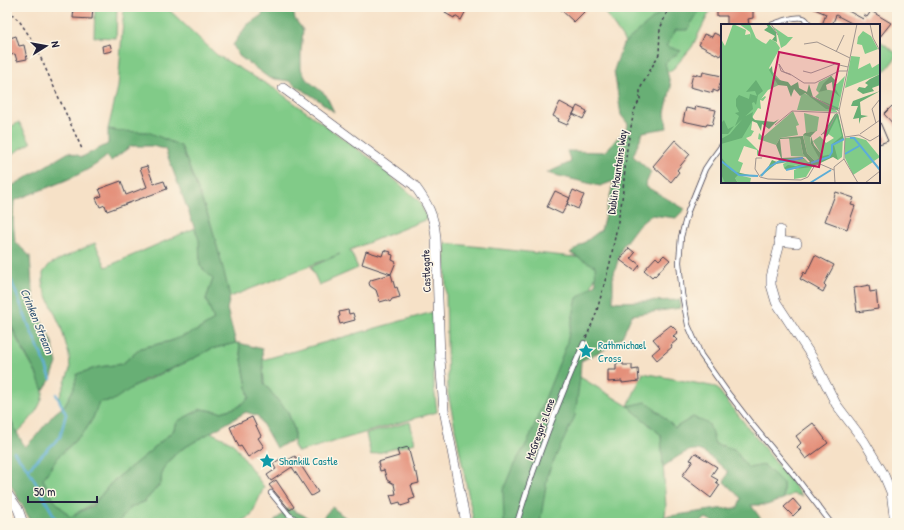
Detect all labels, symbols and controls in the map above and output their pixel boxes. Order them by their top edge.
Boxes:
inset map [721,24,880,183]
north arrow [26,26,66,66]
text: N [48,40,63,48]
street label: Dublin Mountains Way [604,128,630,215]
street label: Castlegate [418,249,434,293]
water label: Crinken Stream [17,286,59,357]
place label: Rathmichael Cross [598,338,646,365]
place icon: Rathmichael Cross [577,342,595,360]
street label: McGregor's Lane [522,396,558,462]
place icon: Shankill Castle [258,452,276,470]
place label: Shankill Castle [279,454,339,468]
scale bar [28,478,97,504]
text: 50 m [34,483,55,500]

